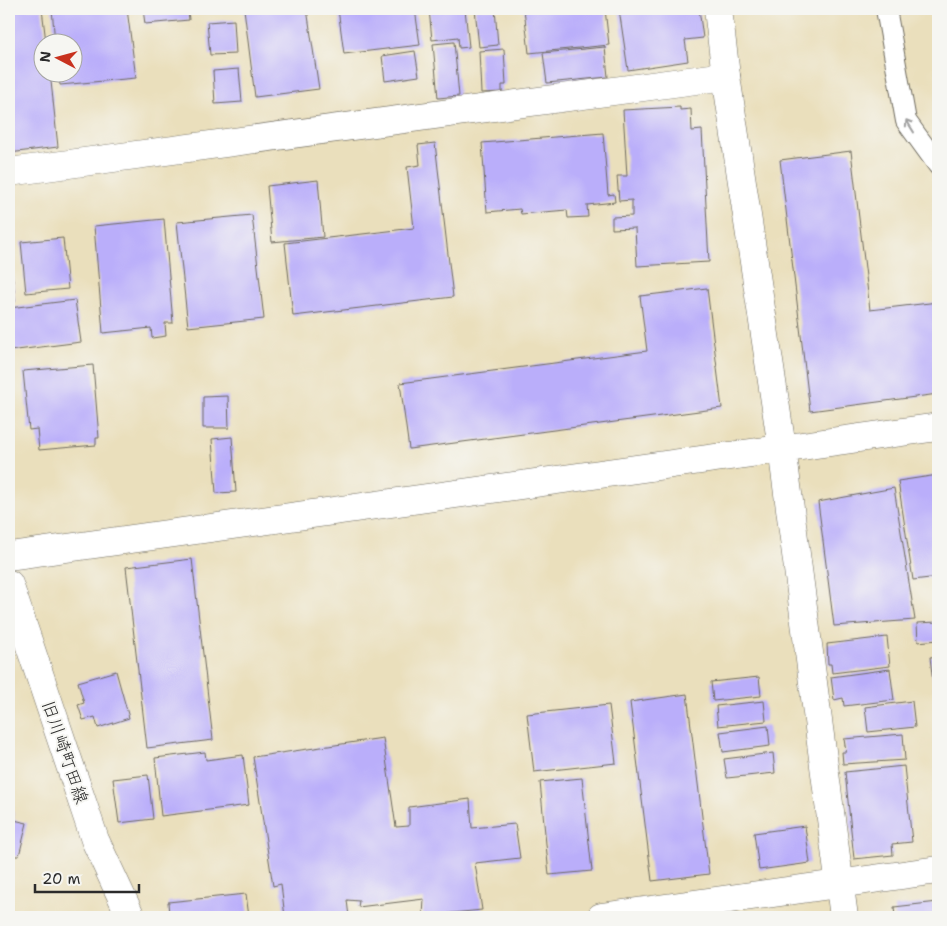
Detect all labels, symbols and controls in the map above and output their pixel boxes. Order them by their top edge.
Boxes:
north arrow [32,32,82,82]
text: N [36,50,55,63]
one-way arrow [904,119,914,133]
street label: 旧川崎町田線 [36,697,94,807]
scale bar [35,861,139,893]
text: 20 m [42,869,81,889]

